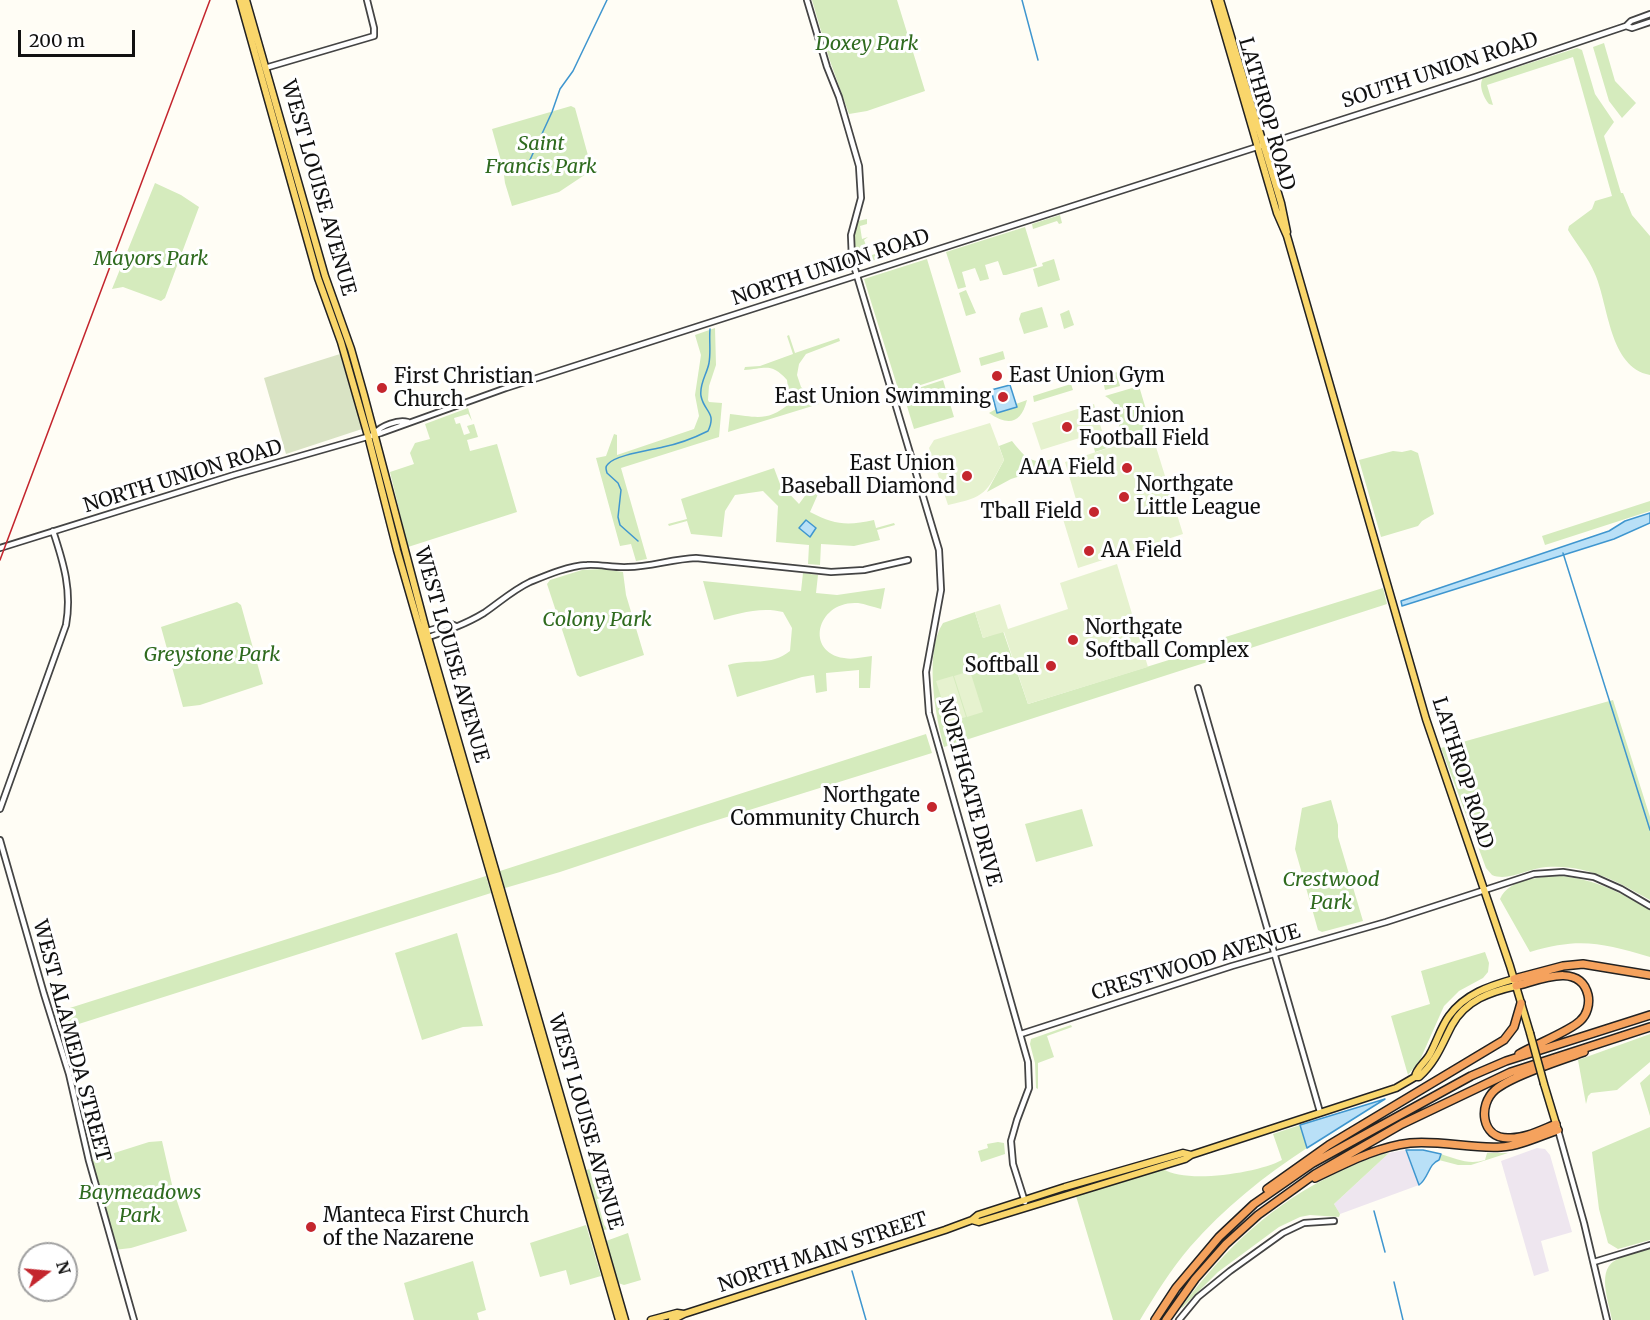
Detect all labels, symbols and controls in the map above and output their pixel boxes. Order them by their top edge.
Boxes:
scale bar [21,18,138,56]
street label: SOUTH UNION ROAD [1339,28,1541,114]
text: 200 m [29,29,85,52]
park label: Doxey Park [816,32,918,56]
street label: LATHROP ROAD [1233,35,1299,193]
street label: WEST LOUISE AVENUE [276,77,360,299]
park label: Saint Francis Park [485,132,597,179]
street label: NORTH UNION ROAD [729,225,933,311]
park label: Mayors Park [94,247,208,271]
place label: East Union Gym [1009,364,1165,388]
place label: First Christian Church [394,365,533,412]
marker: East Union Gym [990,369,1004,383]
marker: First Christian Church [375,381,389,395]
place label: East Union Swimming [774,385,991,409]
marker: East Union Swimming [996,390,1010,404]
place label: East Union Football Field [1079,404,1209,451]
marker: East Union Football Field [1060,420,1074,434]
street label: NORTH UNION ROAD [81,435,285,519]
place label: East Union Baseball Diamond [781,452,955,499]
place label: AAA Field [1019,456,1115,480]
marker: AAA Field [1120,461,1134,475]
marker: East Union Baseball Diamond [960,469,974,483]
place label: Northgate Little League [1136,473,1260,520]
marker: Northgate Little League [1117,490,1131,504]
place label: Tball Field [980,500,1082,524]
marker: Tball Field [1087,505,1101,519]
place label: AA Field [1101,539,1182,563]
street label: WEST LOUISE AVENUE [409,544,493,766]
marker: AA Field [1082,544,1096,558]
park label: Colony Park [542,608,652,632]
place label: Northgate Softball Complex [1085,616,1249,663]
marker: Northgate Softball Complex [1066,633,1080,647]
park label: Greystone Park [144,643,280,667]
place label: Softball [965,654,1039,678]
marker: Softball [1044,659,1058,673]
street label: LATHROP ROAD [1426,694,1498,852]
street label: NORTHGATE DRIVE [932,695,1006,889]
place label: Northgate Community Church [730,784,920,831]
marker: Northgate Community Church [925,800,939,814]
park label: Crestwood Park [1283,868,1379,915]
street label: WEST ALAMEDA STREET [27,917,115,1165]
street label: CRESTWOOD AVENUE [1089,920,1303,1006]
street label: WEST LOUISE AVENUE [543,1011,627,1233]
park label: Baymeadows Park [79,1181,201,1228]
place label: Manteca First Church of the Nazarene [323,1204,529,1251]
street label: NORTH MAIN STREET [715,1208,931,1298]
marker: Manteca First Church of the Nazarene [304,1220,318,1234]
north arrow [18,1242,78,1302]
text: N [52,1259,75,1276]

